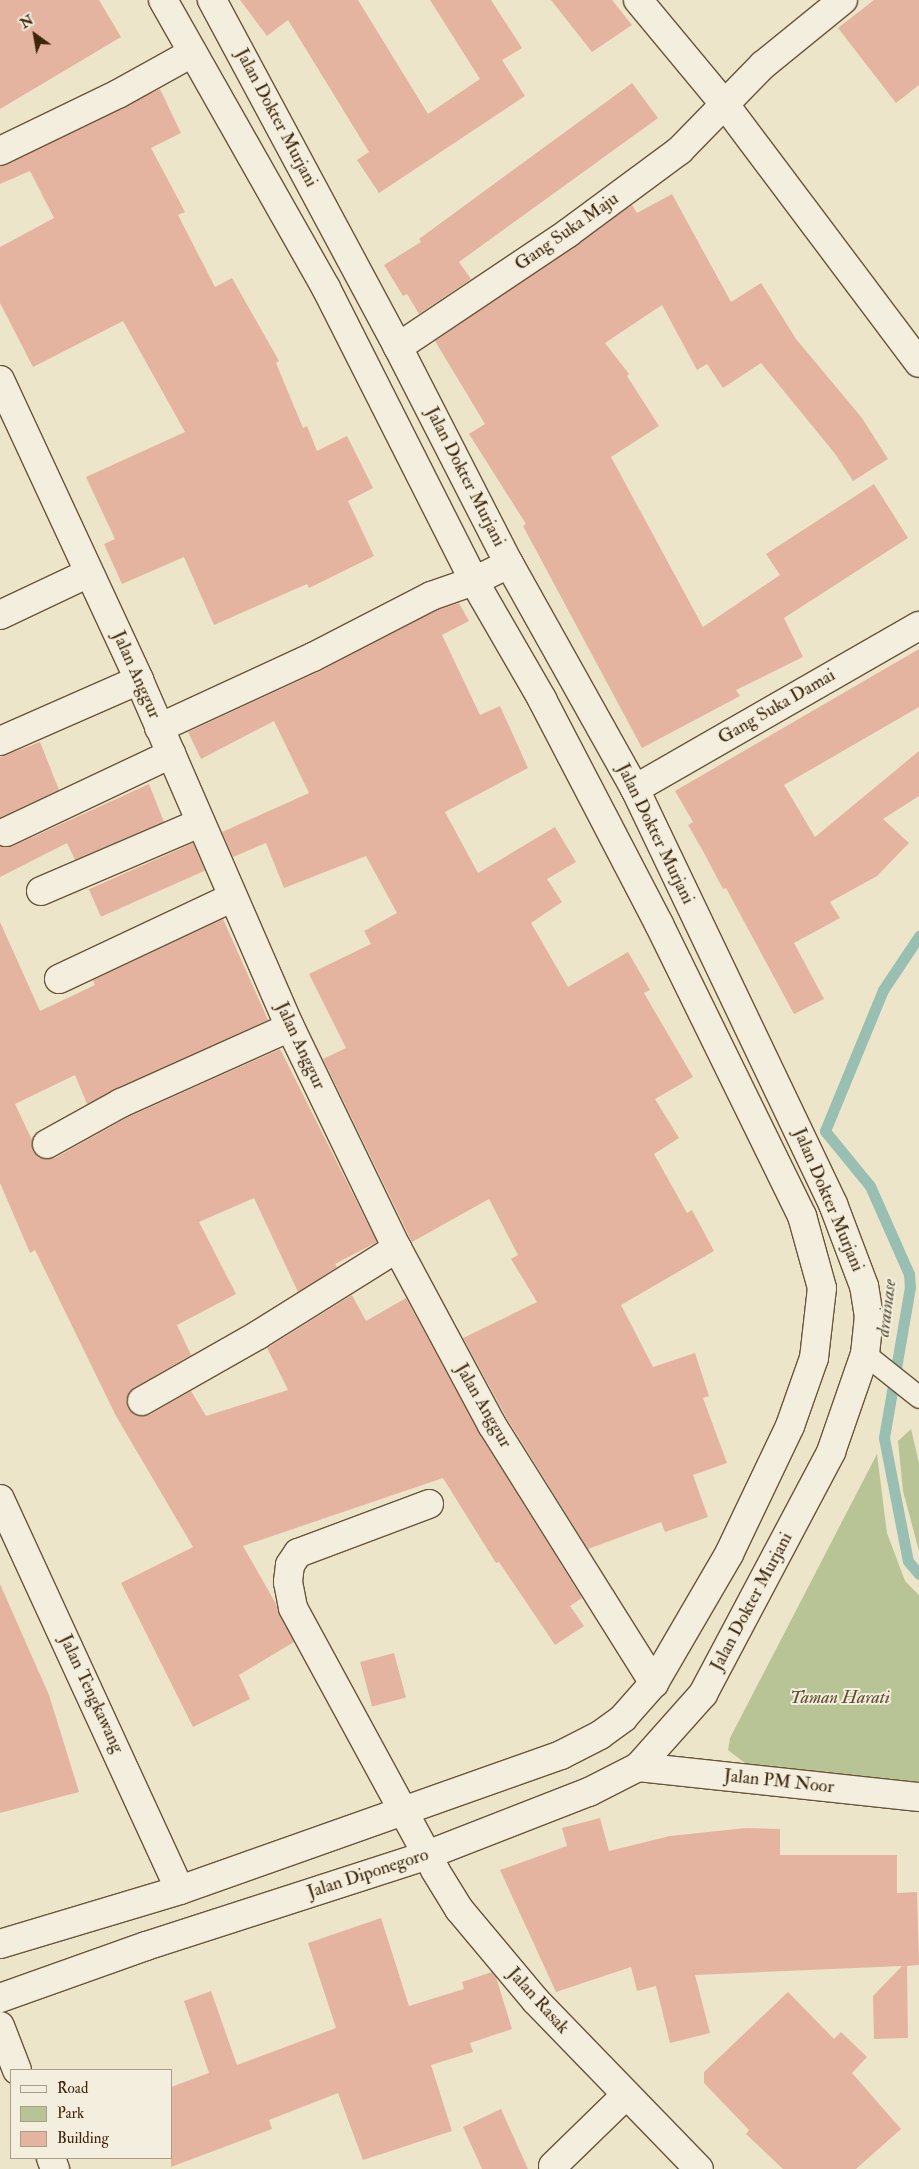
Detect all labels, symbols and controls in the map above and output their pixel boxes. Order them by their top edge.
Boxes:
north arrow [10,10,60,60]
text: N [17,11,37,32]
street label: Jalan Dokter Murjani [230,45,322,191]
street label: Gang Suka Maju [511,188,623,276]
street label: Jalan Dokter Murjani [420,404,510,550]
street label: Jalan Anggur [107,628,165,722]
street label: Gang Suka Damai [715,665,839,749]
street label: Jalan Dokter Murjani [612,760,698,908]
street label: Jalan Anggur [270,999,330,1093]
street label: Jalan Dokter Murjani [788,1125,868,1275]
water label: drainase [872,1278,902,1338]
street label: Jalan Anggur [450,1360,516,1452]
street label: Jalan Dokter Murjani [706,1529,798,1675]
street label: Jalan Tengkawang [54,1631,128,1757]
park label: Taman Harati [790,1687,890,1709]
street label: Jalan PM Noor [723,1765,835,1799]
street label: Jalan Diponegoro [305,1844,431,1904]
street label: Jalan Rasak [503,1963,573,2039]
legend [10,2069,172,2159]
text: Road [57,2079,88,2098]
text: Park [57,2104,84,2123]
text: Building [57,2129,109,2148]

